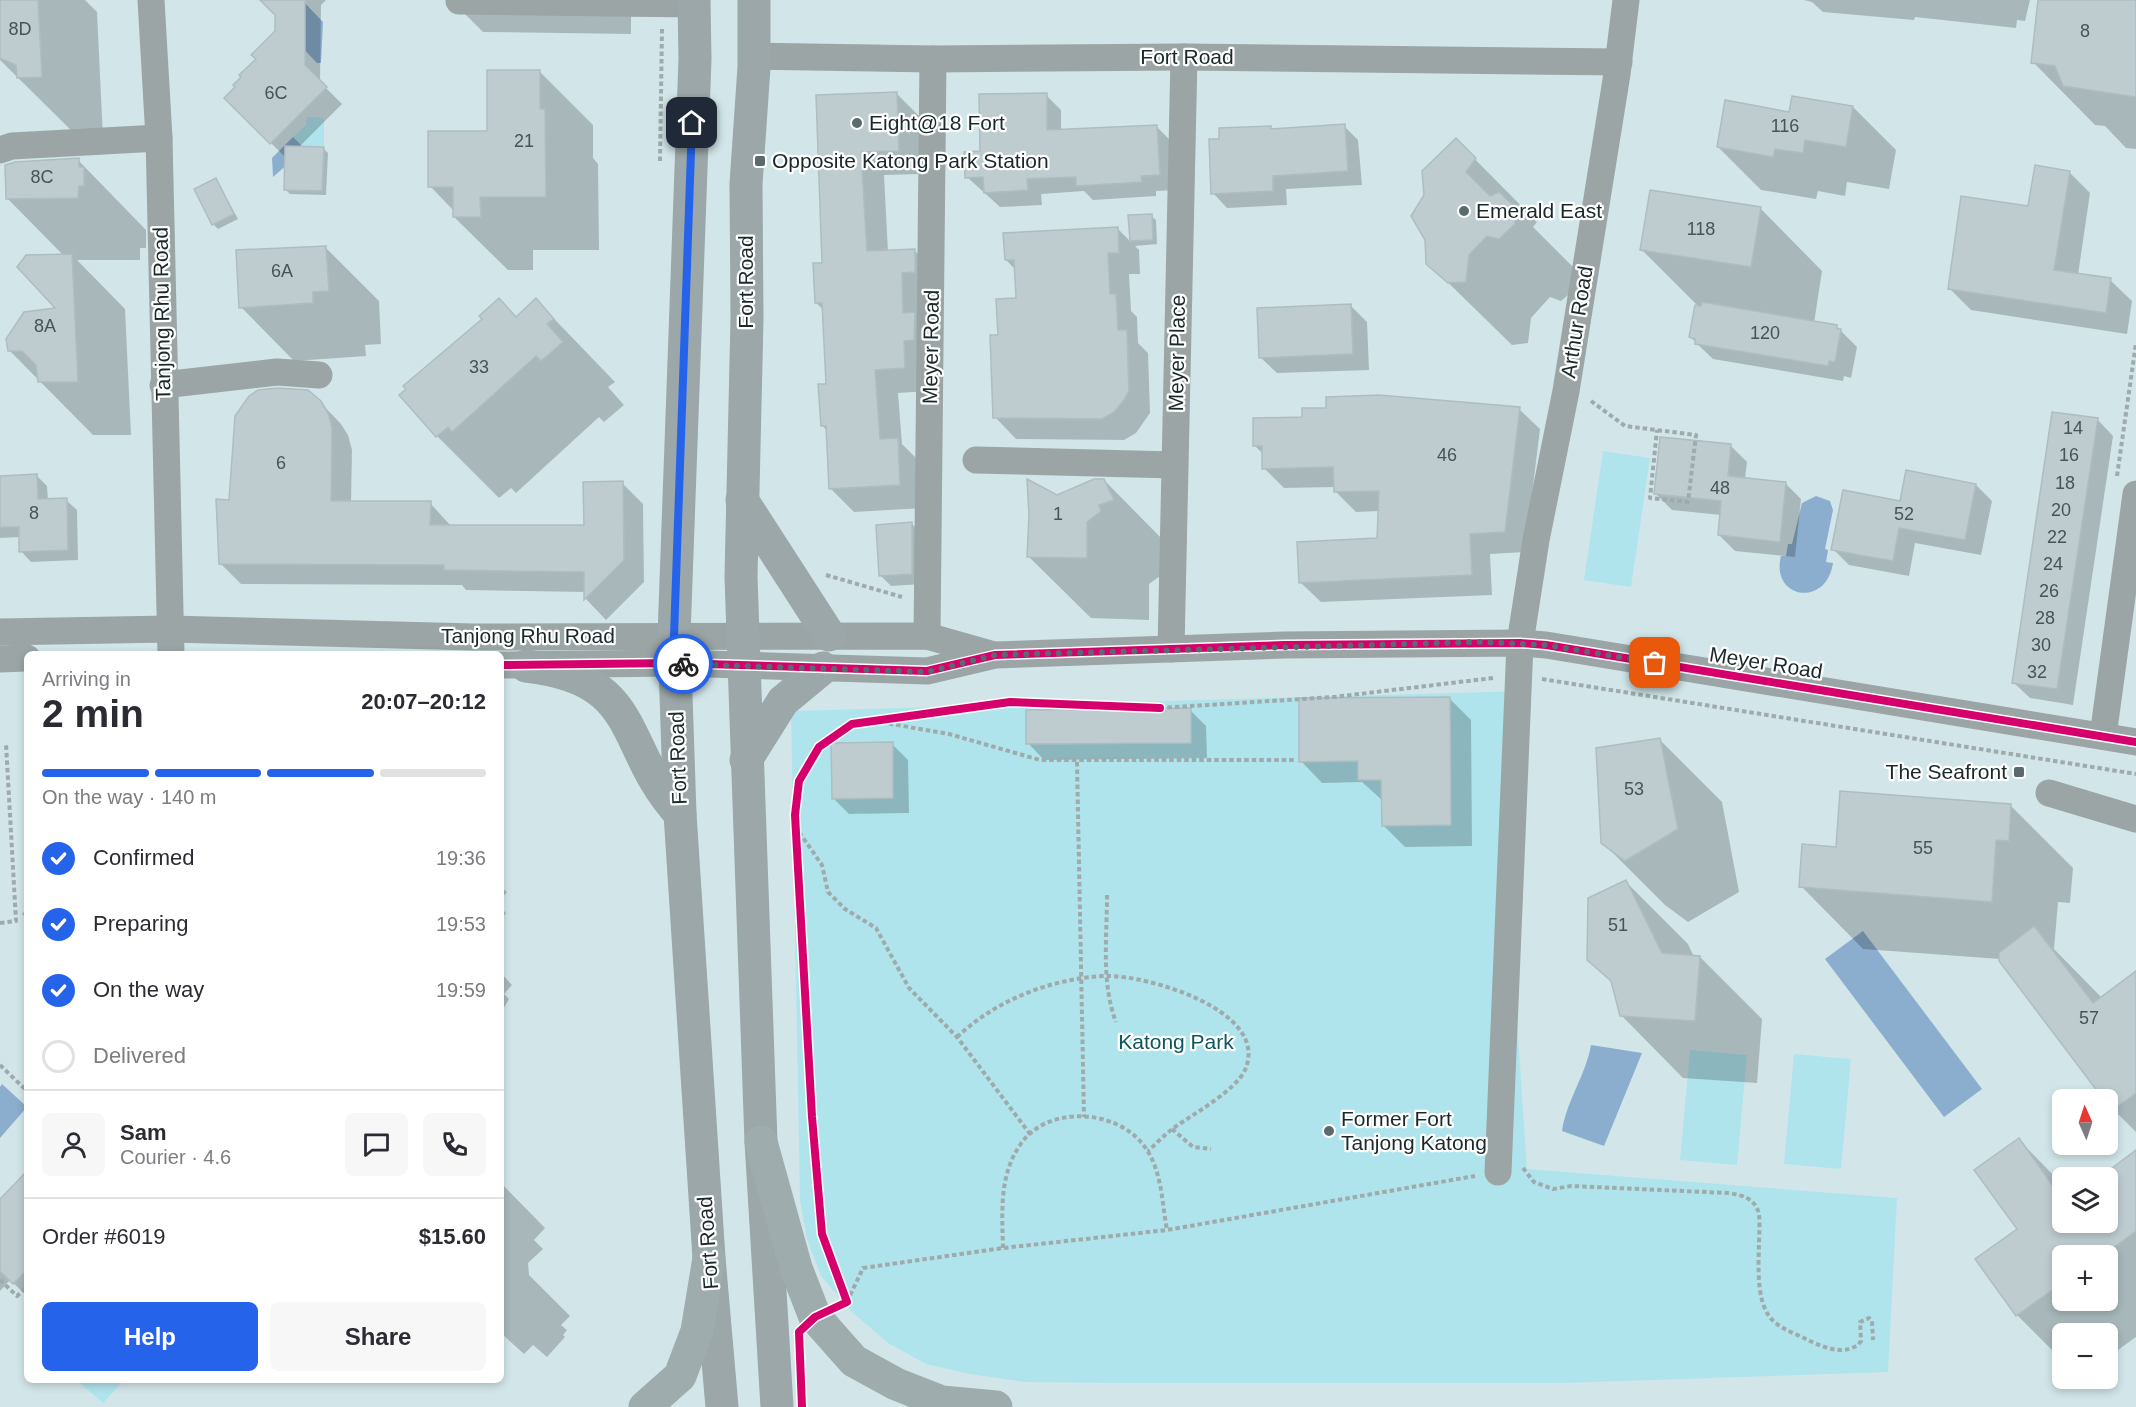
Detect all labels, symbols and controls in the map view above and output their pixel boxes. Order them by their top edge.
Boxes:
house number: 8D [8,19,32,39]
house number: 8 [2080,21,2090,41]
street label: Fort Road [1140,45,1234,68]
house number: 6C [264,83,288,103]
pin [666,97,717,148]
icon: home [675,106,708,139]
place label: Eight@18 Fort [869,111,1005,134]
marker: Eight@18 Fort [850,116,864,130]
house number: 116 [1771,116,1799,136]
house number: 21 [514,131,534,151]
place label: Opposite Katong Park Station [772,149,1049,172]
marker: Opposite Katong Park Station [753,154,767,168]
house number: 8C [30,167,54,187]
place label: Emerald East [1476,199,1602,222]
marker: Emerald East [1457,204,1471,218]
house number: 118 [1687,219,1715,239]
street label: Tanjong Rhu Road [148,227,175,401]
street label: Fort Road [734,235,757,329]
house number: 6A [271,261,293,281]
street label: Arthur Road [1556,264,1597,380]
street label: Meyer Road [918,290,943,404]
street label: Meyer Place [1164,294,1189,412]
house number: 8A [34,316,56,336]
house number: 120 [1750,323,1780,343]
house number: 33 [469,357,489,377]
house number: 14 [2063,418,2083,438]
house number: 46 [1437,445,1457,465]
house number: 16 [2059,445,2079,465]
house number: 6 [276,453,286,473]
house number: 18 [2055,473,2075,493]
house number: 48 [1710,478,1730,498]
house number: 20 [2051,500,2071,520]
house number: 8 [29,503,39,523]
house number: 1 [1053,504,1063,524]
house number: 52 [1894,504,1914,524]
house number: 22 [2047,527,2067,547]
house number: 24 [2043,554,2063,574]
house number: 26 [2039,581,2059,601]
house number: 28 [2035,608,2055,628]
street label: Tanjong Rhu Road [441,624,615,647]
courier [653,634,713,694]
house number: 30 [2031,635,2051,655]
pin [1629,637,1680,688]
street label: Meyer Road [1708,642,1824,683]
icon: bag [1638,646,1671,679]
icon: bike [667,648,700,681]
house number: 32 [2027,662,2047,682]
text: Arriving in [42,668,131,690]
text: 20:07–20:12 [361,689,486,714]
text: 2 min [42,692,144,735]
street label: Fort Road [664,711,691,805]
place label: The Seafront [1886,760,2007,783]
marker: The Seafront [2012,765,2026,779]
house number: 53 [1624,779,1644,799]
text: On the way · 140 m [42,786,217,808]
house number: 55 [1913,838,1933,858]
icon: check [42,842,75,875]
text: Confirmed [93,845,194,870]
text: 19:36 [436,847,486,869]
icon: check [42,908,75,941]
text: Preparing [93,911,188,936]
text: 19:53 [436,913,486,935]
house number: 51 [1608,915,1628,935]
icon: check [42,974,75,1007]
text: On the way [93,977,204,1002]
text: 19:59 [436,979,486,1001]
house number: 57 [2079,1008,2099,1028]
park label: Katong Park [1118,1030,1234,1053]
text: Delivered [93,1043,186,1068]
north arrow [2052,1089,2118,1155]
map controls [2052,1089,2118,1389]
place label: Former Fort Tanjong Katong [1341,1107,1487,1154]
button: person [42,1113,105,1176]
button: chat [345,1113,408,1176]
button: phone [423,1113,486,1176]
text: Sam [120,1120,166,1145]
marker: Former Fort Tanjong Katong [1322,1124,1336,1138]
text: Courier · 4.6 [120,1146,231,1168]
button: layers [2052,1167,2118,1233]
street label: Fort Road [693,1196,722,1290]
text: Order #6019 [42,1224,166,1249]
text: $15.60 [419,1224,486,1249]
button: + [2052,1245,2118,1311]
button: Help [42,1302,258,1371]
button: Share [270,1302,486,1371]
button: − [2052,1323,2118,1389]

